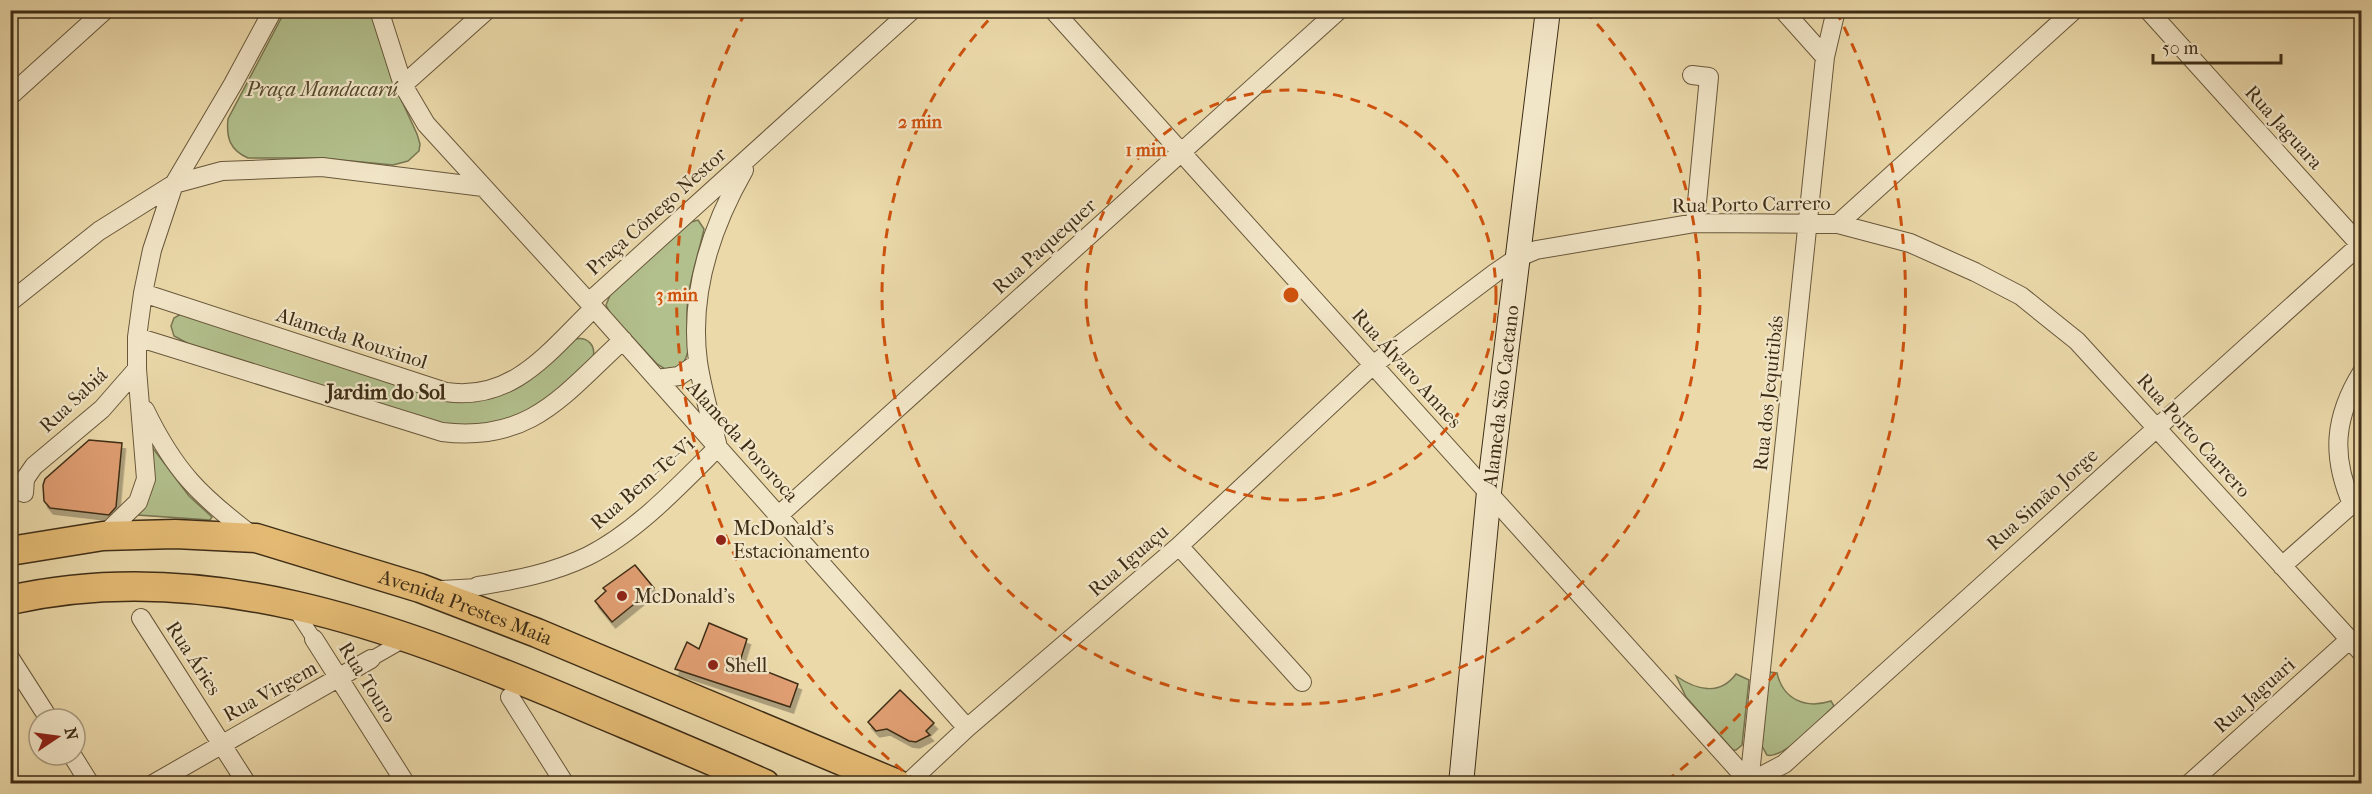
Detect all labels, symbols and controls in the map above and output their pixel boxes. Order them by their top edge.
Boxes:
scale bar [2153,27,2280,65]
text: 50 m [2162,38,2199,59]
park label: Praça Mandacarú [245,78,399,101]
street label: Rua Jaguara [2240,81,2328,174]
text: 2 min [898,112,942,133]
text: 1 min [1125,140,1167,161]
street label: Praça Cônego Nestor [582,142,731,280]
street label: Rua Porto Carrero [1671,192,1831,217]
street label: Rua Paquequer [988,193,1101,299]
text: 3 min [656,285,699,306]
centre of rings [1281,285,1301,305]
street label: Alameda Rouxinol [272,303,431,374]
street label: Rua Álvaro Annes [1347,303,1467,433]
street label: Alameda São Caetano [1479,304,1524,490]
street label: Rua dos Jequitibás [1749,314,1788,472]
street label: Rua Sabiá [35,363,112,437]
street label: Rua Porto Carrero [2132,369,2255,502]
street label: Alameda Pororoca [681,375,804,507]
district label: Jardim do Sol [324,380,446,404]
street label: Rua Bem-Te-Vi [586,432,699,535]
street label: Rua Simão Jorge [1982,443,2103,555]
place label: McDonald's Estacionamento [733,517,870,563]
street label: Rua Iguaçu [1084,519,1174,601]
marker: McDonald's Estacionamento [714,533,728,547]
street label: Avenida Prestes Maia [375,565,556,650]
place label: McDonald's [634,585,735,608]
marker: McDonald's [615,589,629,603]
street label: Rua Áries [161,616,227,700]
street label: Rua Touro [334,638,401,727]
street label: Rua Jaguari [2209,653,2300,738]
place label: Shell [725,654,768,677]
street label: Rua Virgem [219,656,321,727]
marker: Shell [706,658,720,672]
north arrow [27,707,87,767]
text: N [61,726,82,743]

